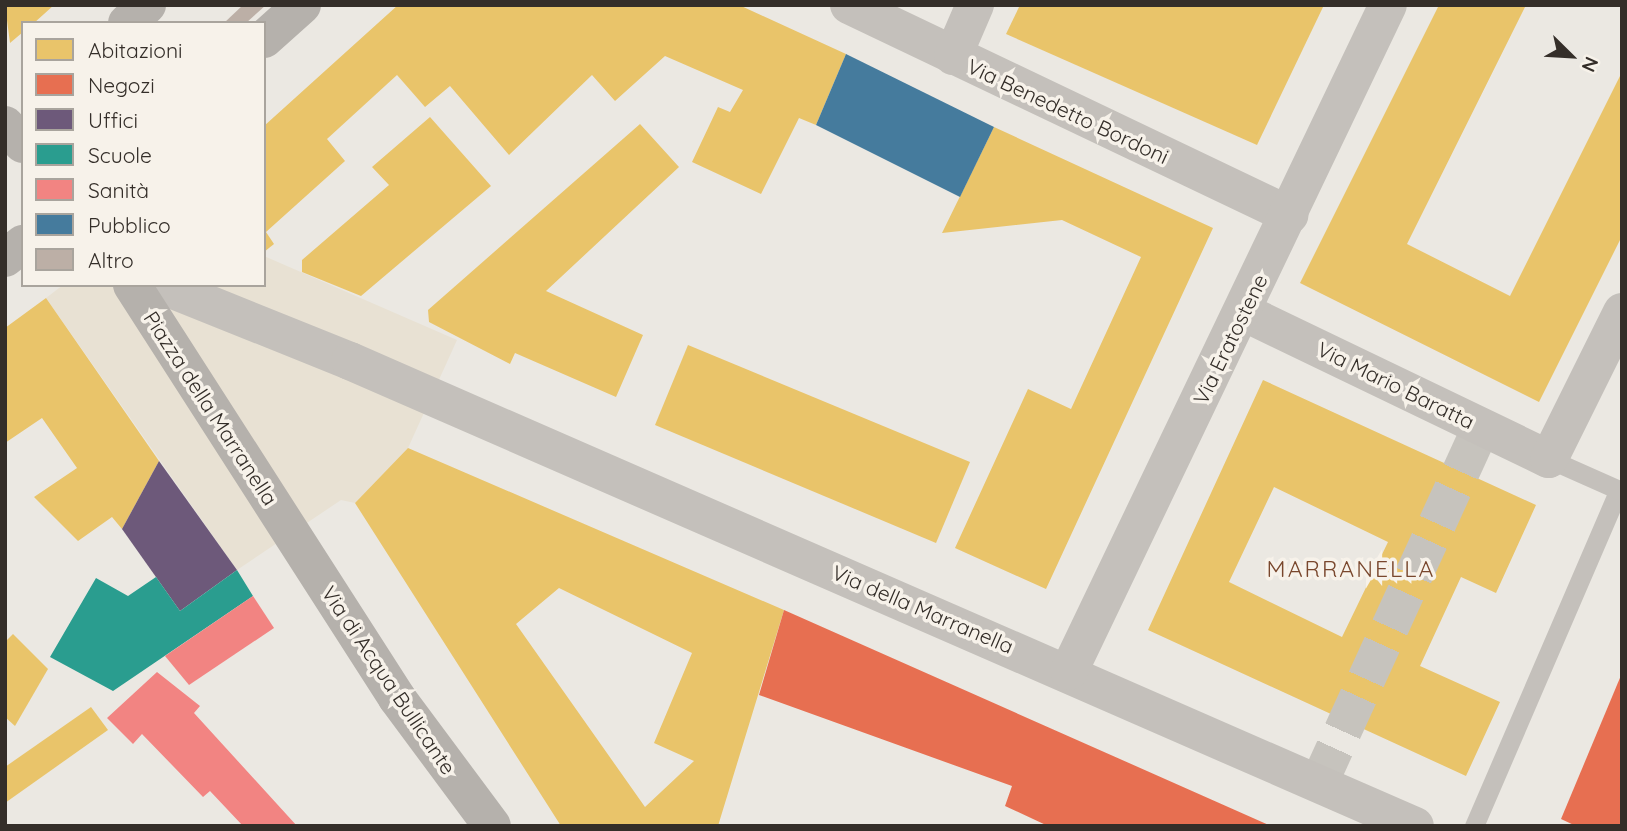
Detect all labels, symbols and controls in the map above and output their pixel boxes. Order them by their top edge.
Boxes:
legend [21,21,266,287]
north arrow [1536,21,1606,91]
text: Abitazioni [88,37,183,63]
street label: Via Benedetto Bordoni [963,53,1173,169]
text: N [1576,53,1604,76]
text: Negozi [88,72,155,98]
text: Uffici [88,107,138,133]
text: Scuole [88,142,152,168]
text: Sanità [88,177,149,203]
text: Pubblico [88,212,171,238]
text: Altro [88,247,134,273]
street label: Via Eratostene [1188,270,1272,408]
street label: Piazza della Marranella [139,306,283,510]
street label: Via Mario Baratta [1313,336,1479,434]
district label: MARRANELLA [1268,555,1434,583]
street label: Via della Marranella [828,559,1018,659]
street label: Via di Acqua Bullicante [317,581,461,779]

